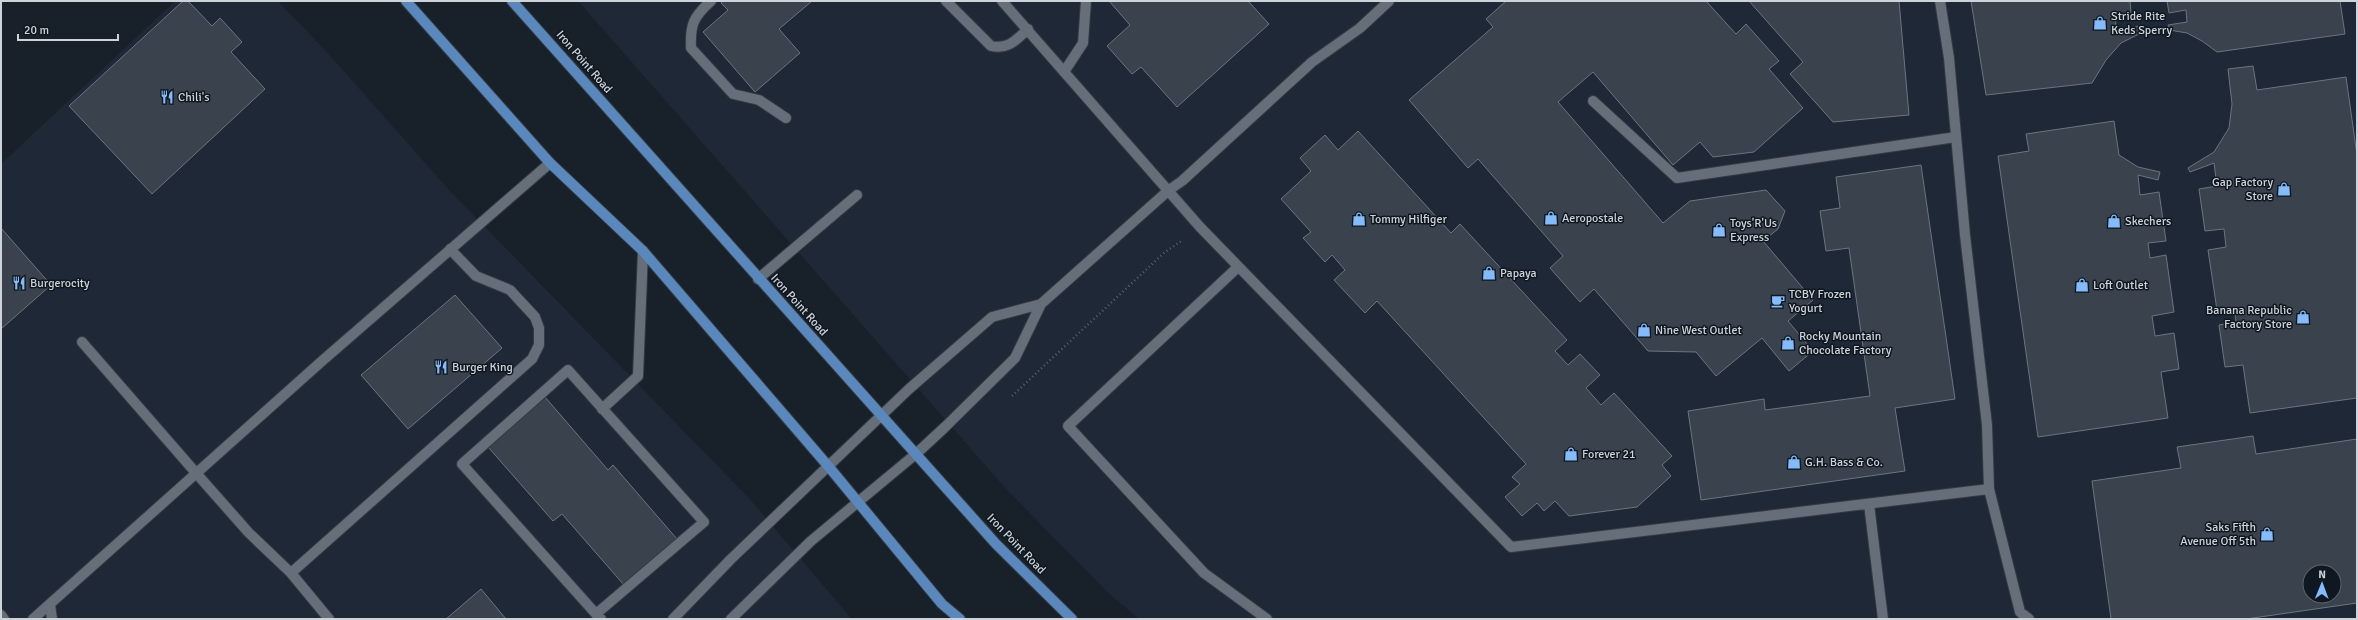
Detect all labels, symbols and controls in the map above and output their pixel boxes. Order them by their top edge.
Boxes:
place label: Stride Rite Keds Sperry [2111,9,2172,38]
shop icon: Stride Rite Keds Sperry [2092,15,2108,31]
scale bar [18,16,118,42]
text: 20 m [24,23,49,38]
street label: Iron Point Road [553,28,615,96]
restaurant icon: Chili's [159,89,175,105]
place label: Chili's [178,90,209,105]
place label: Gap Factory Store [2212,175,2273,204]
shop icon: Gap Factory Store [2276,181,2292,197]
shop icon: Aeropostale [1543,210,1559,226]
shop icon: Tommy Hilfiger [1351,211,1367,227]
place label: Aeropostale [1562,211,1623,226]
place label: Tommy Hilfiger [1370,212,1447,227]
shop icon: Skechers [2106,213,2122,229]
place label: Skechers [2125,214,2171,229]
place label: Toys'R'Us Express [1730,216,1777,245]
shop icon: Toys'R'Us Express [1711,222,1727,238]
shop icon: Papaya [1481,265,1497,281]
place label: Papaya [1500,266,1536,281]
street label: Iron Point Road [767,271,831,339]
restaurant icon: Burgerocity [11,275,27,291]
place label: Burgerocity [30,276,90,291]
shop icon: Loft Outlet [2074,277,2090,293]
place label: Loft Outlet [2093,278,2148,293]
place label: TCBY Frozen Yogurt [1789,287,1851,316]
cafe icon: TCBY Frozen Yogurt [1770,293,1786,309]
place label: Banana Republic Factory Store [2206,303,2292,332]
shop icon: Banana Republic Factory Store [2295,309,2311,325]
shop icon: Nine West Outlet [1636,322,1652,338]
place label: Nine West Outlet [1655,323,1742,338]
place label: Rocky Mountain Chocolate Factory [1799,329,1892,358]
shop icon: Rocky Mountain Chocolate Factory [1780,335,1796,351]
restaurant icon: Burger King [433,359,449,375]
place label: Burger King [452,360,513,375]
shop icon: Forever 21 [1563,446,1579,462]
place label: Forever 21 [1582,447,1636,462]
shop icon: G.H. Bass & Co. [1786,454,1802,470]
place label: G.H. Bass & Co. [1805,455,1883,470]
street label: Iron Point Road [983,511,1049,577]
place label: Saks Fifth Avenue Off 5th [2180,520,2256,549]
shop icon: Saks Fifth Avenue Off 5th [2259,526,2275,542]
north arrow [2302,564,2342,604]
text: N [2318,568,2326,581]

